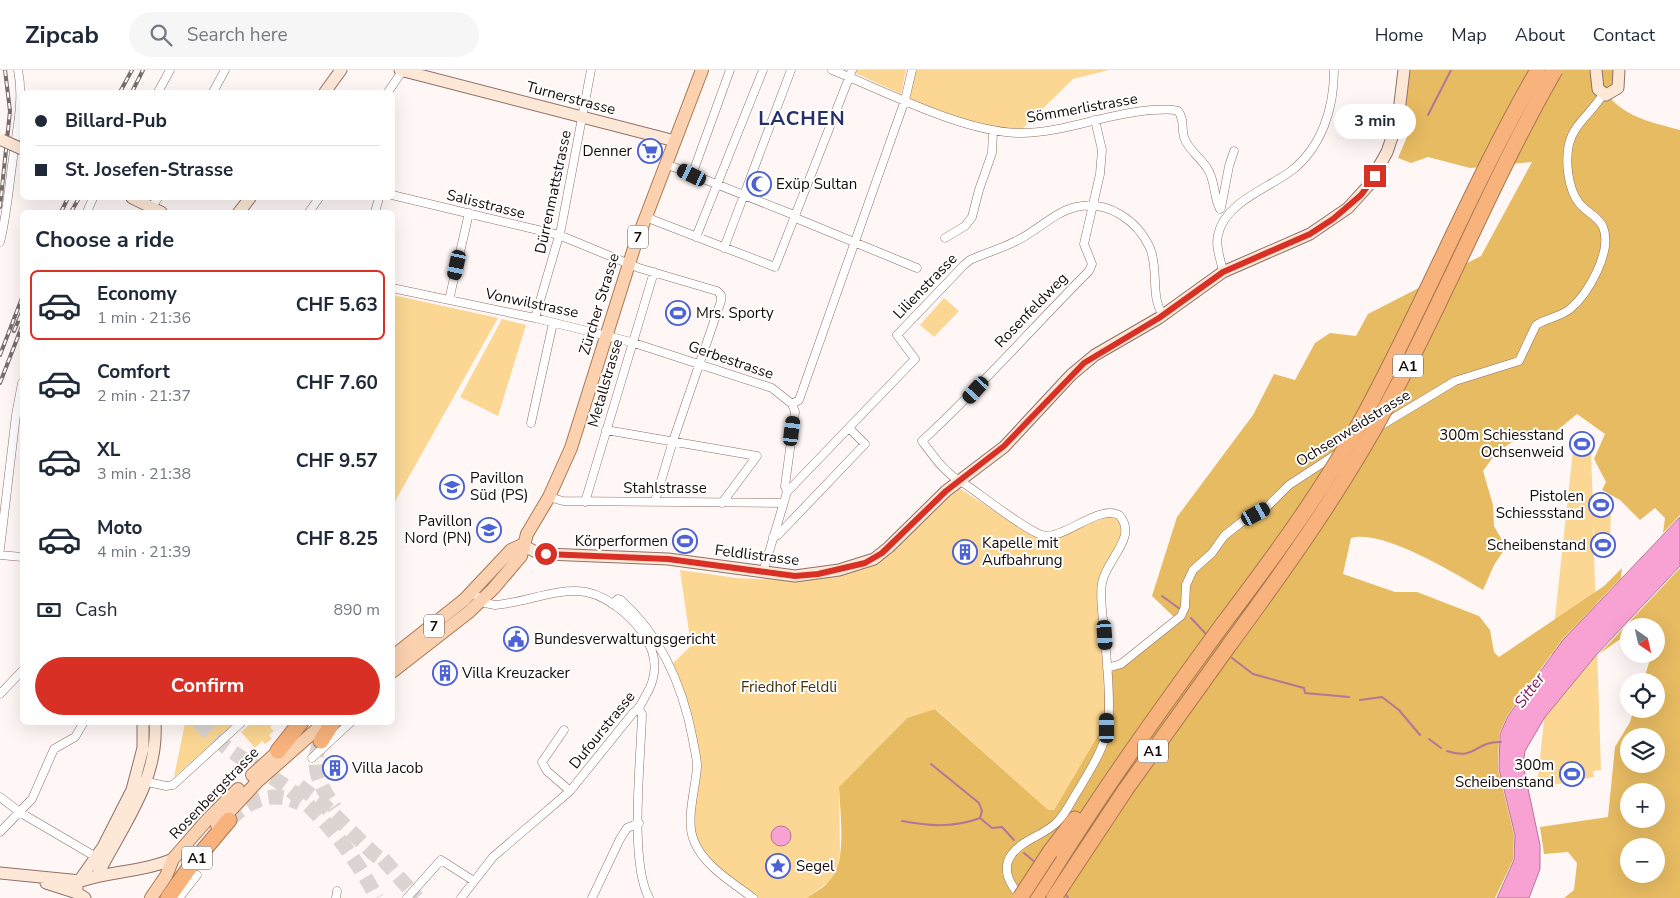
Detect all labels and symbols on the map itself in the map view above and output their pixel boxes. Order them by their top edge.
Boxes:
street label: Turnerstrasse [524,76,618,120]
street label: Sömmerlistrasse [1025,88,1139,128]
callout: 3 min [1334,104,1416,138]
district label: LACHEN [758,105,846,132]
street label: Dürrenmattstrasse [530,128,576,256]
supermarket icon: Denner [637,138,663,164]
place label: Denner [582,141,633,161]
car [675,162,708,188]
route end [1364,165,1386,187]
mosque icon: Exüp Sultan [746,171,772,197]
place label: Exüp Sultan [776,174,857,194]
street label: Salisstrasse [445,185,527,223]
road number: 7 [628,226,648,248]
car [446,249,467,281]
street label: Lilienstrasse [889,249,961,323]
street label: Zürcher Strasse [574,251,624,357]
street label: Rosenfeldweg [990,268,1072,352]
street label: Vonwilstrasse [483,283,580,323]
sports icon: Mrs. Sporty [665,300,691,326]
place label: Mrs. Sporty [696,303,774,323]
street label: Gerbestrasse [686,336,776,384]
street label: Metallstrasse [583,337,627,429]
road number: A1 [1393,354,1423,378]
car [960,374,991,406]
street label: Ochsenweidstrasse [1292,385,1414,471]
car [782,415,801,447]
place label: 300m Schiesstand Ochsenweid [1439,425,1564,462]
sports icon: 300m Schiesstand Ochsenweid [1569,431,1595,457]
place label: Pavillon Süd (PS) [470,468,528,505]
school or university icon: Pavillon Süd (PS) [439,474,465,500]
street label: Stahlstrasse [623,478,707,498]
place label: Pistolen Schiessstand [1496,486,1584,523]
sports icon: Pistolen Schiessstand [1588,492,1614,518]
car [1239,500,1272,528]
place label: Pavillon Nord (PN) [405,511,472,548]
school or university icon: Pavillon Nord (PN) [476,517,502,543]
sports icon: Körperformen [672,528,698,554]
place label: Körperformen [575,531,668,551]
sports icon: Scheibenstand [1590,532,1616,558]
place label: Kapelle mit Aufbahrung [982,533,1063,570]
place label: Scheibenstand [1487,535,1586,555]
building icon: Kapelle mit Aufbahrung [952,539,978,565]
street label: Feldlistrasse [714,540,800,570]
route start [535,543,557,565]
road number: 7 [424,614,444,638]
north arrow [1620,618,1665,662]
car [1096,620,1113,650]
public building icon: Bundesverwaltungsgericht [503,626,529,652]
place label: Bundesverwaltungsgericht [534,629,716,649]
building icon: Villa Kreuzacker [432,660,458,686]
place label: Villa Kreuzacker [461,663,571,683]
water label: Sitter [1509,668,1551,713]
park label: Friedhof Feldli [741,677,837,697]
street label: Dufourstrasse [565,687,639,773]
car [1099,713,1114,743]
road number: A1 [1138,739,1168,762]
street label: Rosenbergstrasse [165,743,263,843]
building icon: Villa Jacob [322,755,348,781]
place label: 300m Scheibenstand [1455,755,1554,792]
place label: Villa Jacob [351,758,423,778]
sports icon: 300m Scheibenstand [1559,761,1585,787]
road number: A1 [182,846,212,870]
place icon: Segel [765,853,791,879]
place label: Segel [796,856,835,876]

